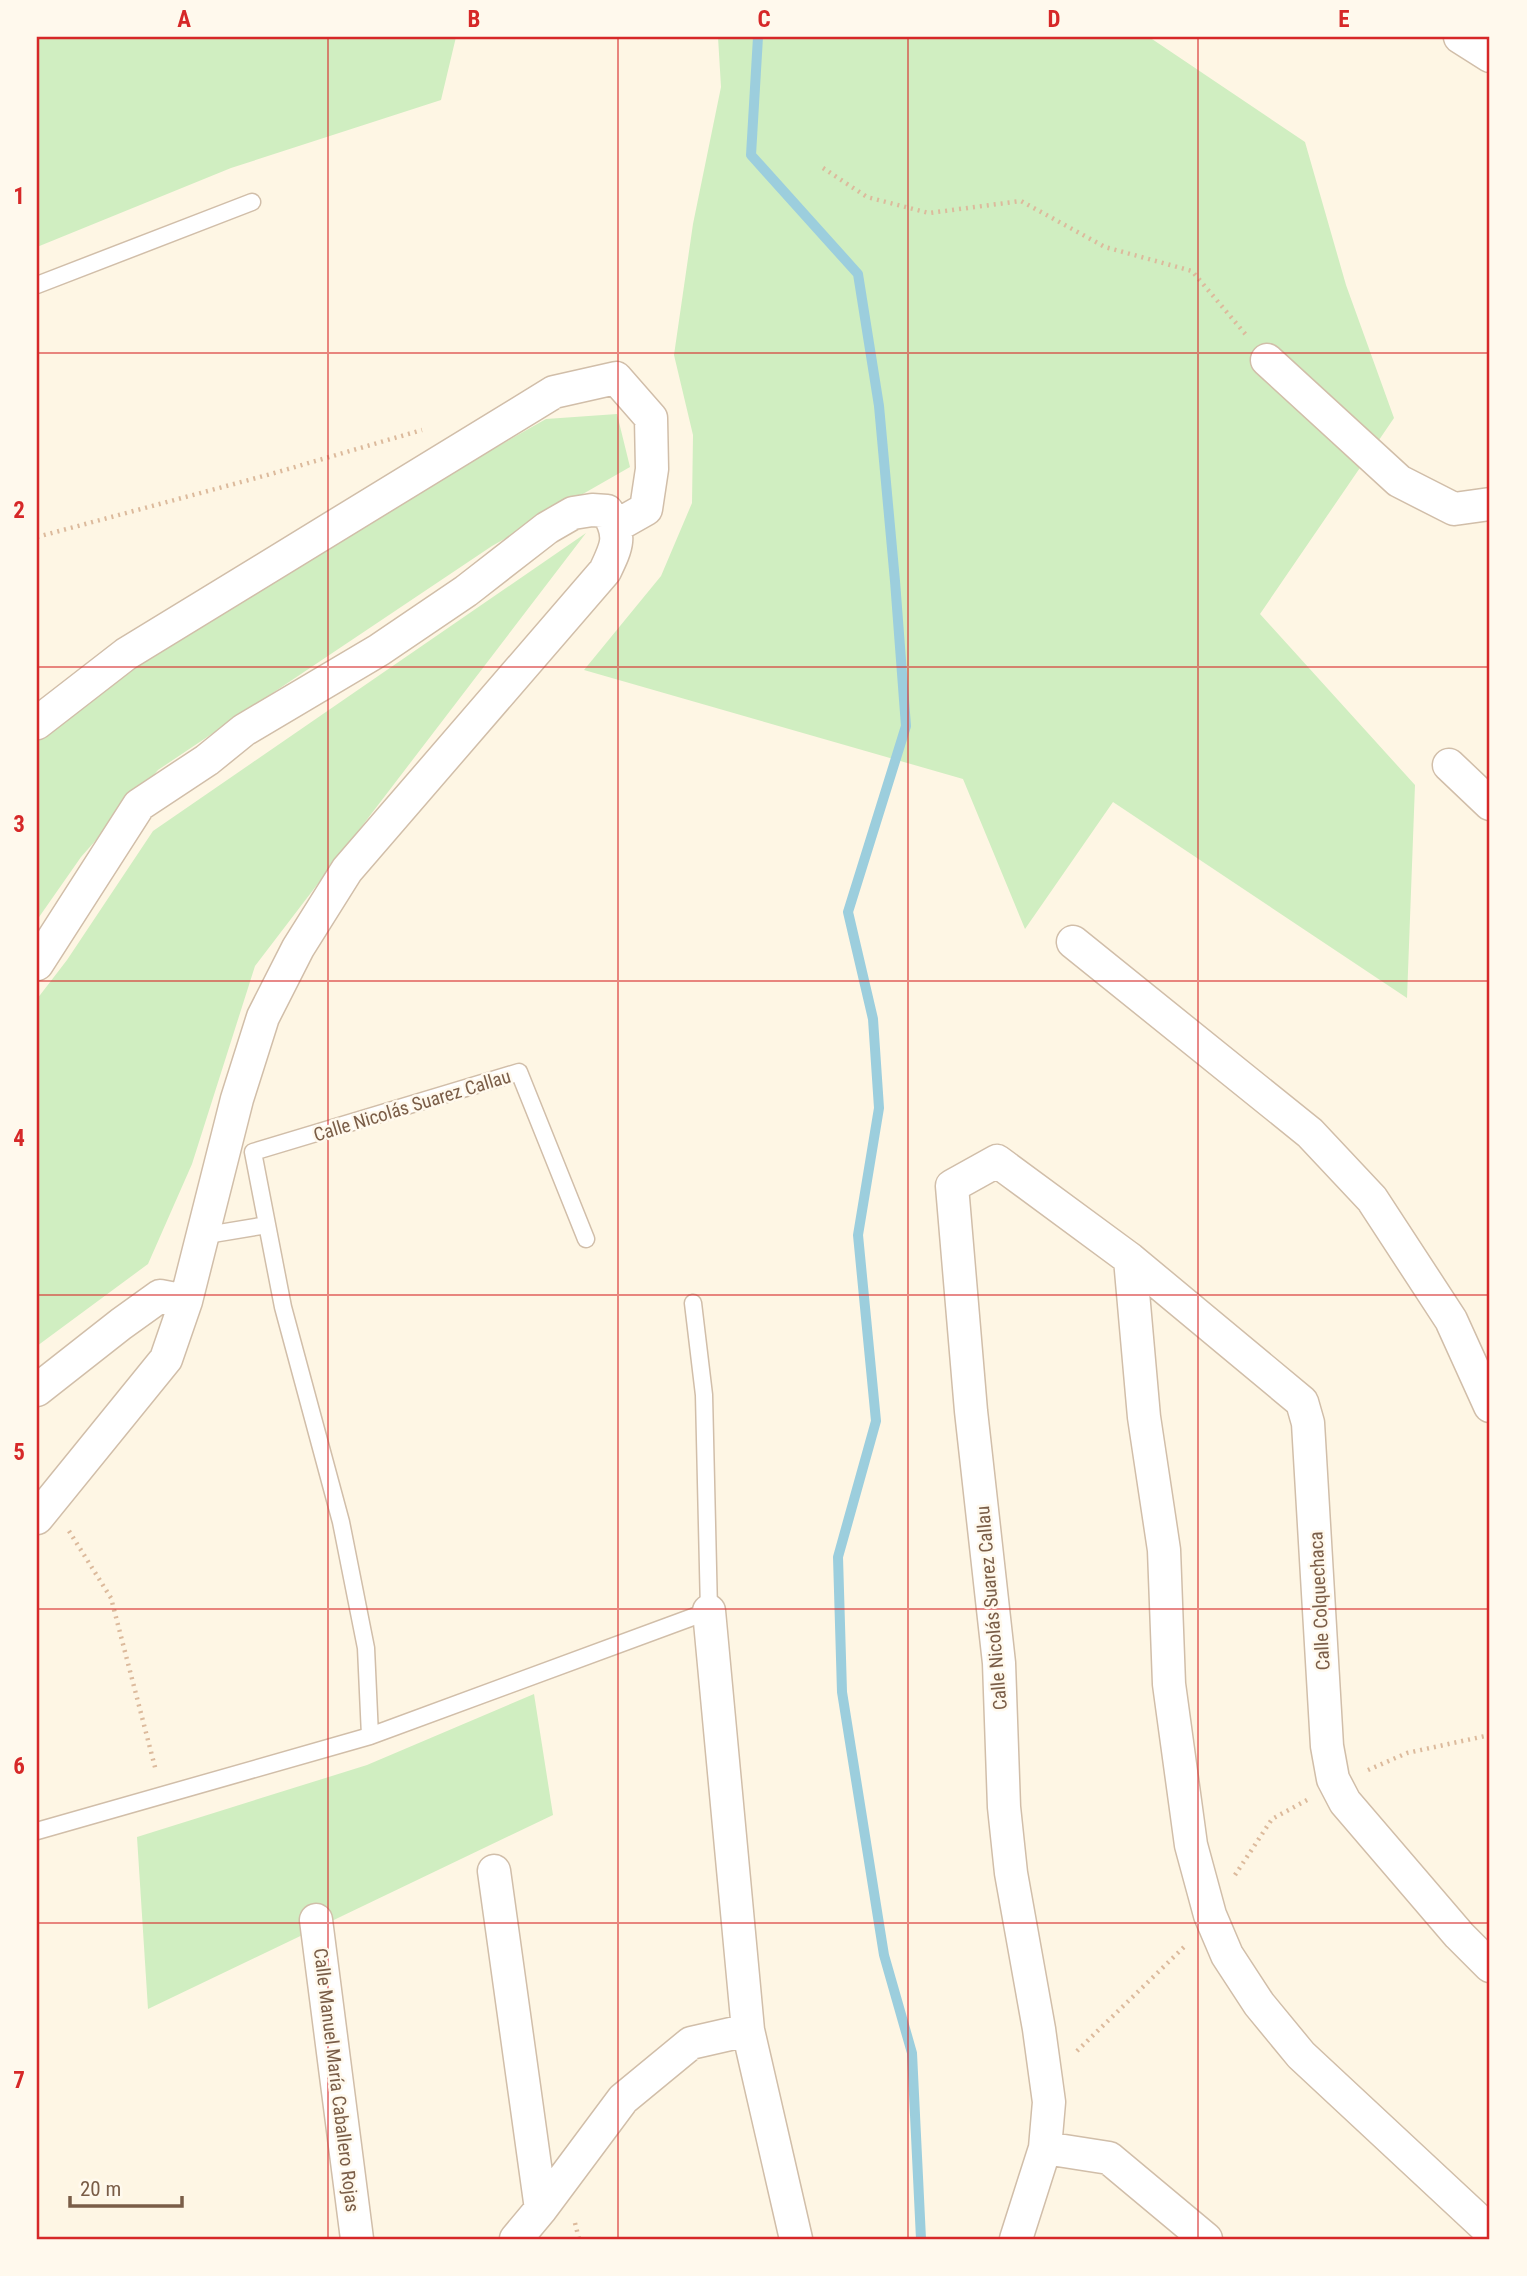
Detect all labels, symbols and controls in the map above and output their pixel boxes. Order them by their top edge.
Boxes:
text: A [177,6,191,33]
text: B [468,6,480,33]
text: C [757,6,771,33]
text: D [1048,6,1061,33]
text: E [1338,6,1350,33]
text: 1 [13,183,25,210]
text: 2 [13,497,25,524]
text: 3 [13,811,25,838]
street label: Calle Nicolás Suarez Callau [311,1065,514,1146]
text: 4 [13,1125,25,1152]
text: 5 [13,1439,25,1466]
street label: Calle Nicolás Suarez Callau [971,1505,1012,1711]
street label: Calle Colquechaca [1304,1531,1335,1671]
text: 6 [13,1753,25,1780]
street label: Calle Manuel María Caballero Rojas [309,1947,364,2213]
text: 7 [13,2067,25,2094]
scale bar [70,2164,182,2208]
text: 20 m [80,2177,121,2201]

